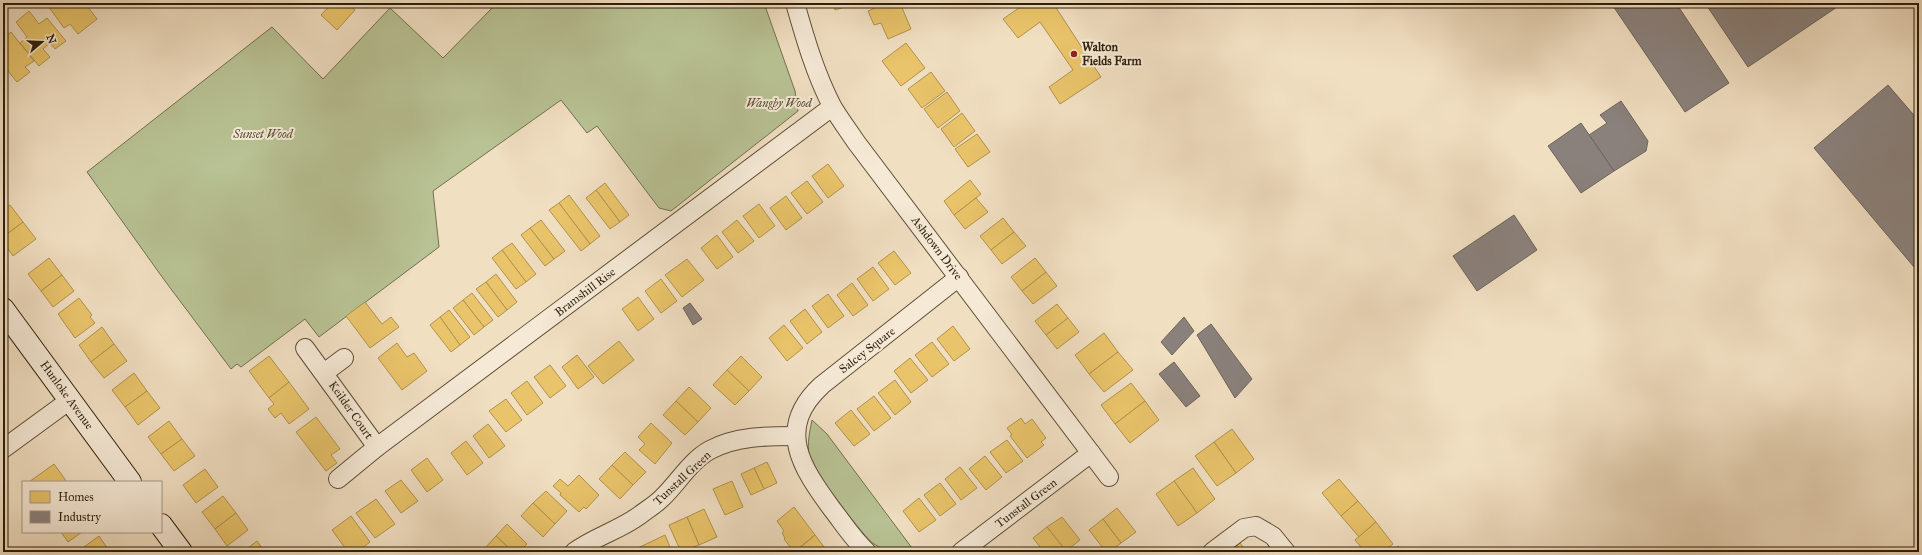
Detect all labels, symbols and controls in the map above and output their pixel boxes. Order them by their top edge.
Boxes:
north arrow [22,22,62,62]
text: N [43,32,59,46]
place label: Walton Fields Farm [1082,40,1142,68]
marker: Walton Fields Farm [1069,49,1079,59]
park label: Wangby Wood [746,96,812,110]
park label: Sunset Wood [232,127,294,141]
street label: Ashdown Drive [908,213,965,283]
street label: Bramshill Rise [552,265,618,319]
street label: Salcey Square [836,324,898,377]
street label: Hunloke Avenue [37,358,97,432]
street label: Keilder Court [326,378,377,442]
street label: Tunstall Green [650,448,714,508]
street label: Tunstall Green [992,475,1060,531]
legend [22,481,162,533]
text: Homes [58,490,94,504]
text: Industry [58,510,101,524]

